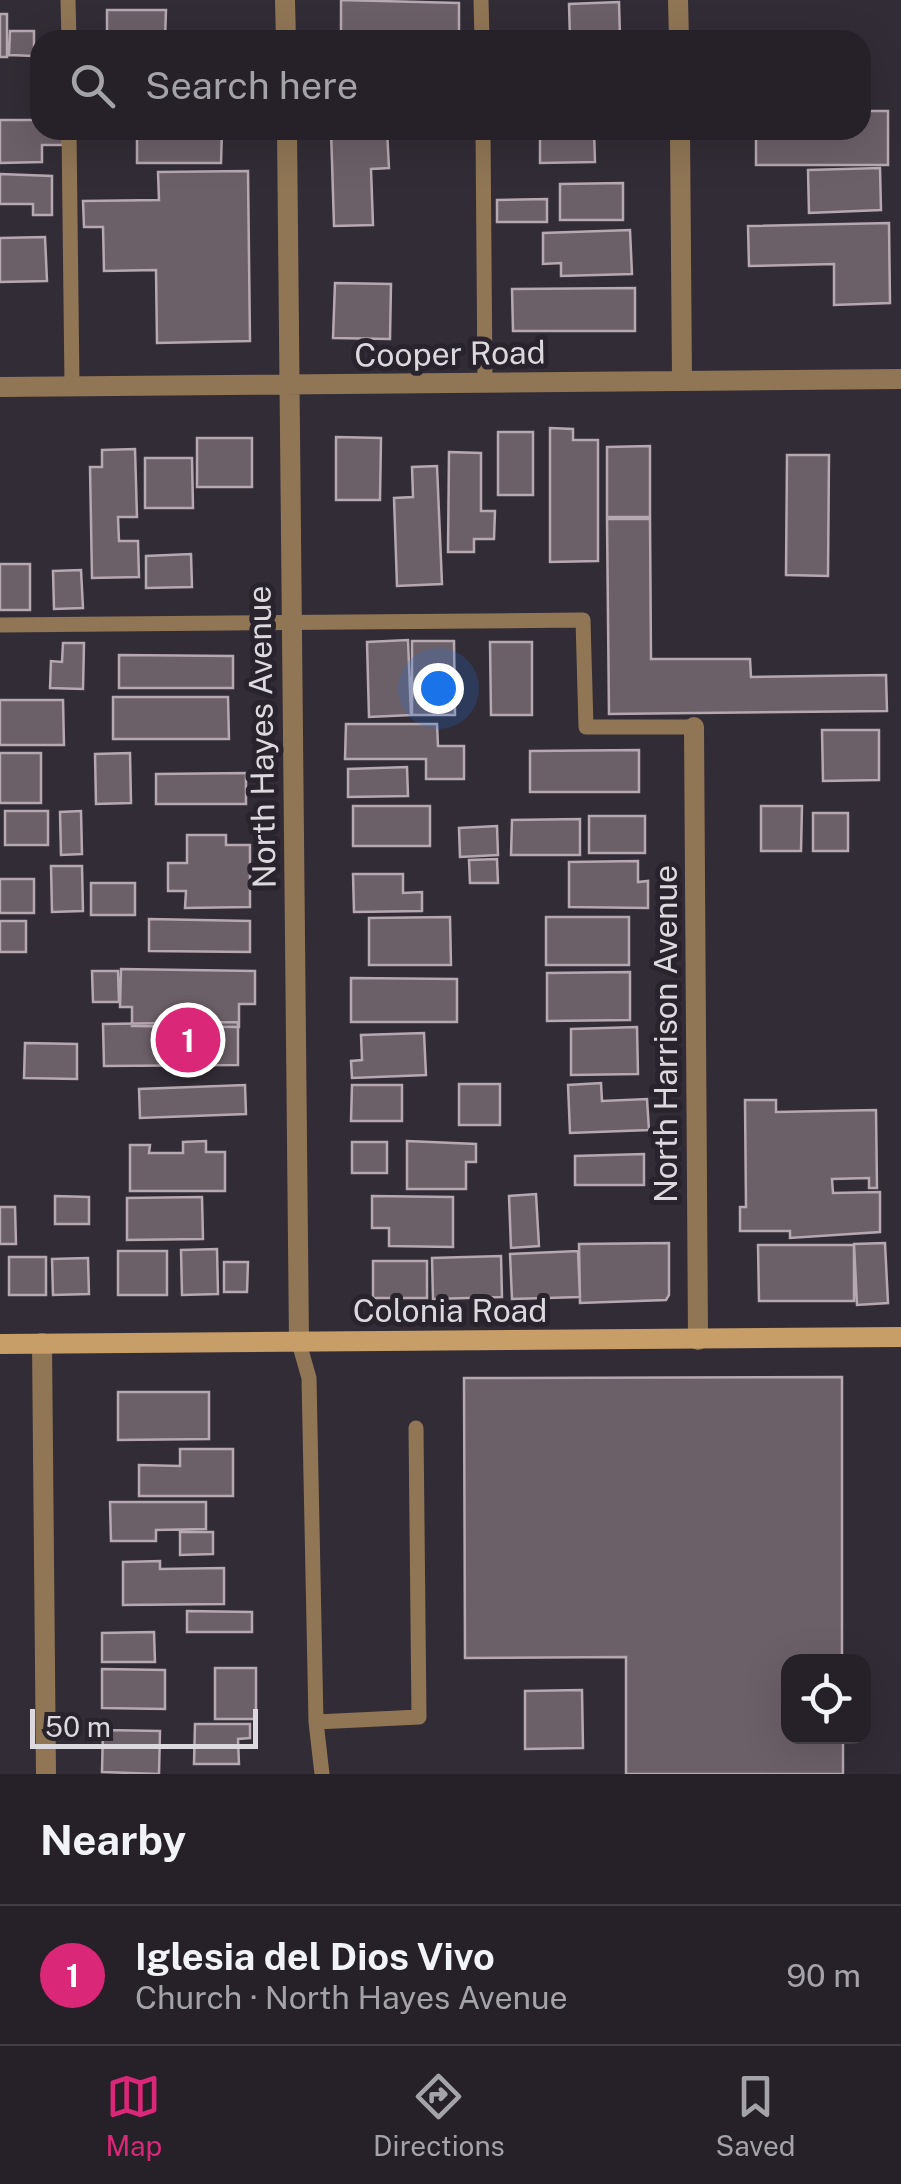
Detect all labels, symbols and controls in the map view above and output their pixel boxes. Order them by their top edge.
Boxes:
search box [30,30,871,140]
icon: search [65,58,120,113]
text: Search here [145,63,358,108]
street label: Cooper Road [354,333,546,374]
street label: North Hayes Avenue [240,585,283,889]
your location [413,663,464,714]
street label: North Harrison Avenue [647,865,684,1203]
pin: 1 [156,1002,220,1078]
street label: Colonia Road [353,1292,547,1329]
map controls [781,1654,871,1744]
button: locate [781,1654,871,1744]
scale bar [30,1704,258,1748]
text: 50 m [45,1710,111,1743]
text: Nearby [40,1815,186,1864]
text: Iglesia del Dios Vivo [135,1934,495,1979]
text: 1 [66,1957,79,1994]
text: 90 m [786,1957,861,1994]
text: Church · North Hayes Avenue [135,1979,568,2016]
tab: Map [105,2069,162,2162]
tab: Directions [373,2069,505,2162]
tab: Saved [715,2069,796,2162]

